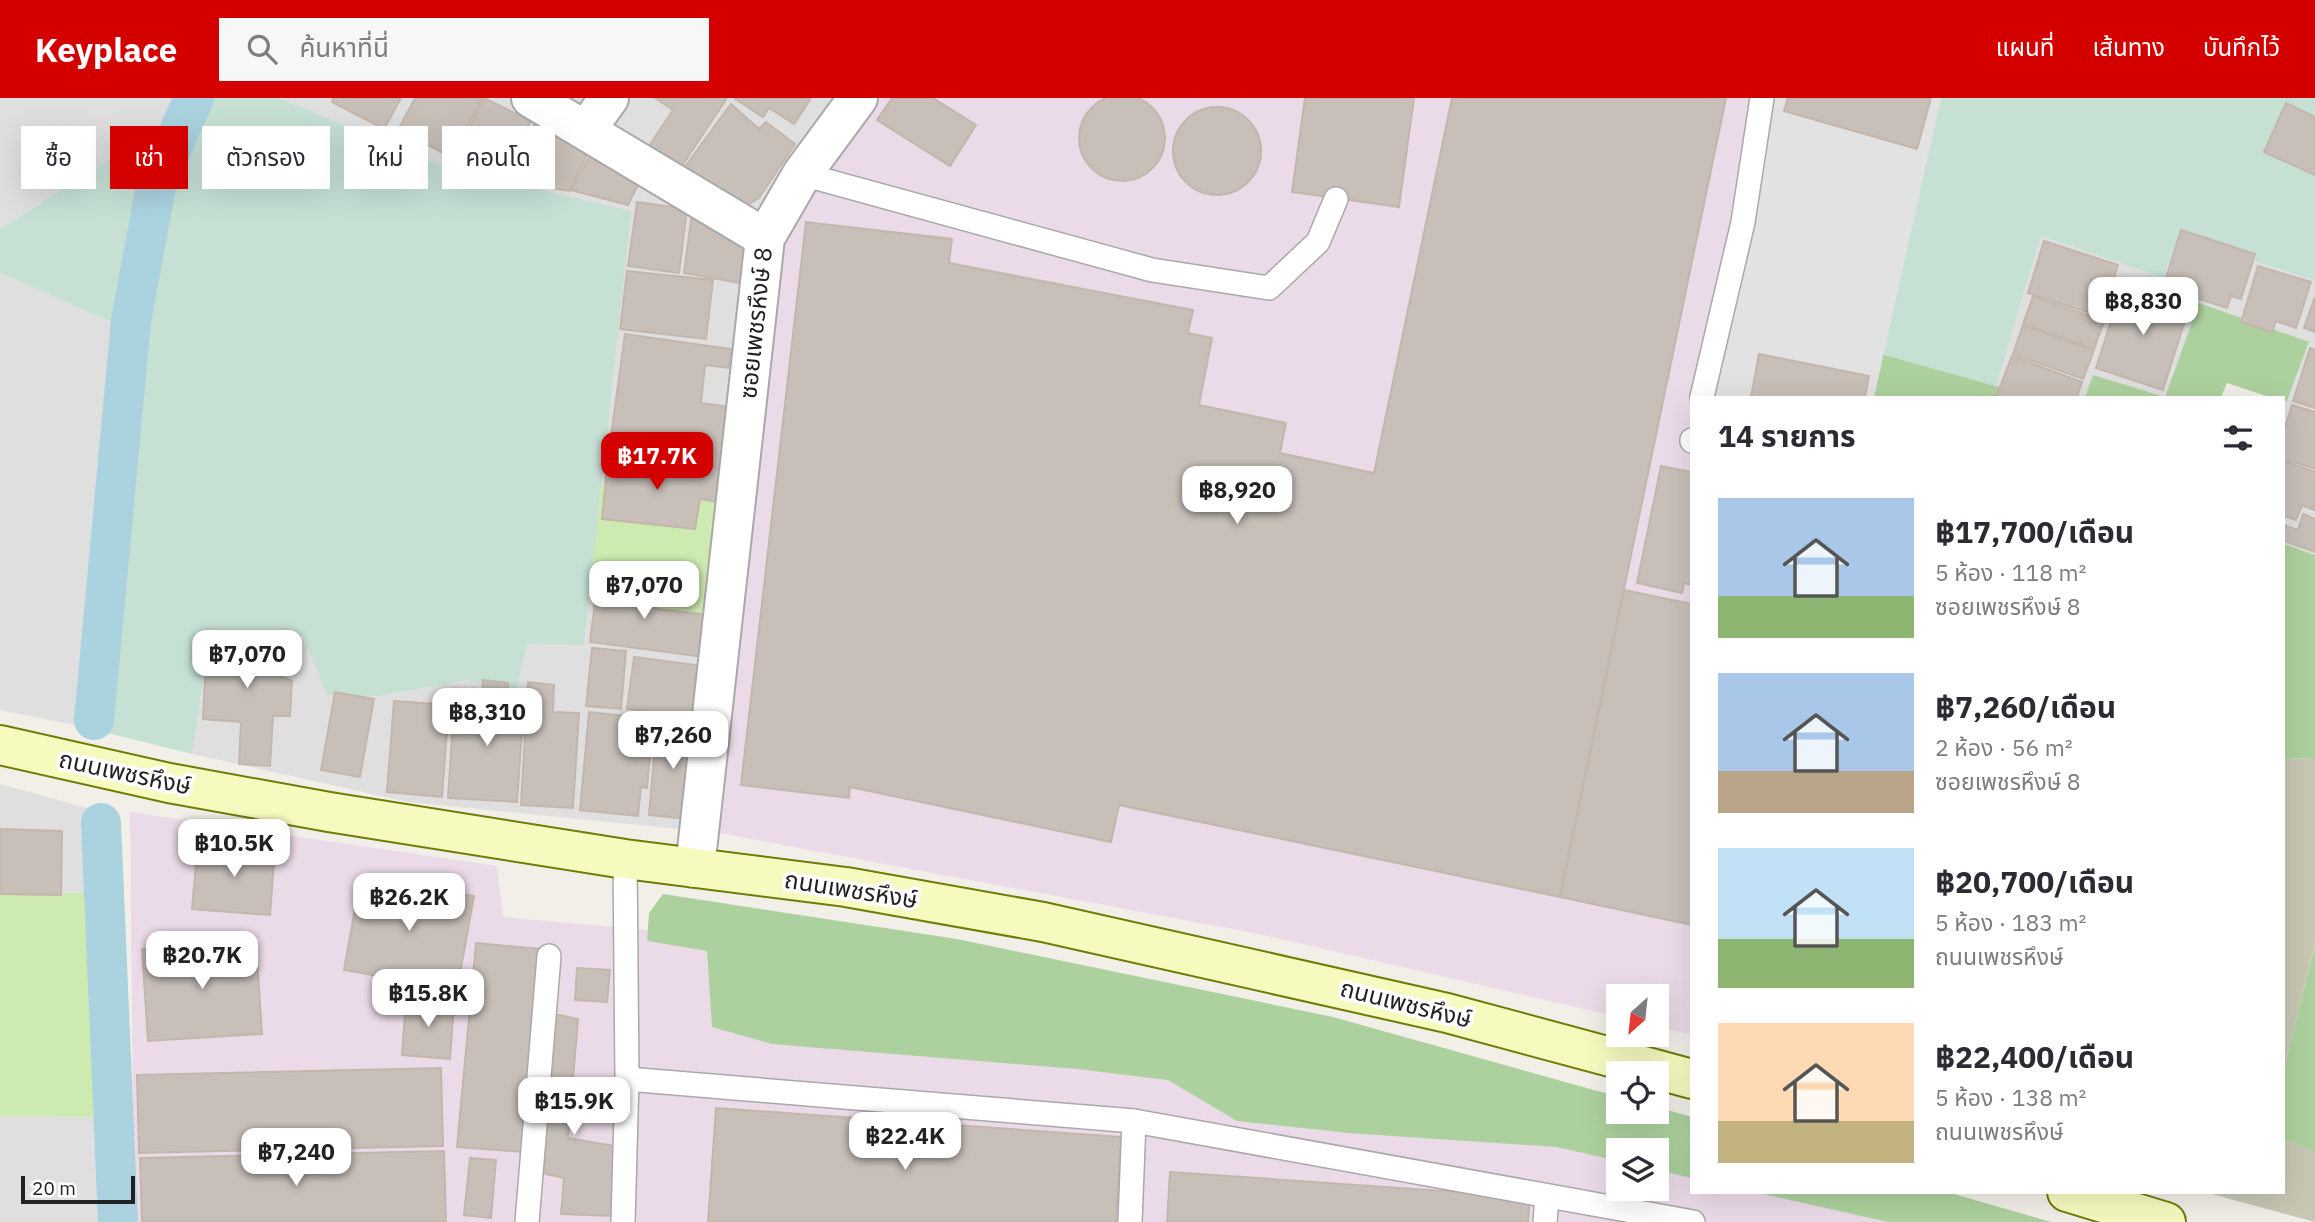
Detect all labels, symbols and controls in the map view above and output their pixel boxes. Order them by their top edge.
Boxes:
search box [219,18,709,81]
text: Keyplace [35,28,177,71]
icon: search [243,30,281,68]
text: ค้นหาที่นี่ [299,30,389,64]
text: แผนที่ [1996,31,2054,63]
text: เส้นทาง [2092,31,2165,63]
text: บันทึกไว้ [2203,31,2280,63]
chip: ซื้อ [21,126,96,189]
chip: เช่า [110,126,188,189]
chip: ตัวกรอง [202,126,330,189]
chip: ใหม่ [344,126,428,189]
chip: คอนโด [442,126,555,189]
street label: ซอยเพชรหึงษ์ 8 [731,246,779,400]
pin: ฿8,830 [2086,278,2200,337]
text: ฿8,830 [2104,285,2182,315]
text: 14 รายการ [1718,416,1856,455]
icon: filters [2219,419,2257,457]
pin: ฿17.7K [600,432,714,492]
text: ฿17.7K [617,440,697,470]
pin: ฿8,920 [1180,466,1294,526]
text: ฿8,920 [1198,474,1276,504]
text: ฿17,700/เดือน [1935,512,2134,551]
icon: home [1774,526,1858,610]
text: 5 ห้อง · 118 m² [1935,557,2087,587]
pin: ฿7,070 [587,561,701,621]
text: ฿7,070 [605,569,683,599]
text: ซอยเพชรหึงษ์ 8 [1935,591,2081,621]
pin: ฿7,070 [190,630,304,690]
text: ฿7,070 [208,638,286,668]
text: ฿7,260/เดือน [1935,687,2116,726]
pin: ฿8,310 [430,688,544,748]
text: ฿8,310 [448,696,526,726]
icon: home [1774,701,1858,785]
pin: ฿7,260 [616,712,730,771]
text: ฿7,260 [634,719,712,749]
text: 2 ห้อง · 56 m² [1935,732,2073,762]
street label: ถนนเพชรหึงษ์ [56,742,194,802]
text: ซอยเพชรหึงษ์ 8 [1935,766,2081,796]
pin: ฿10.5K [177,820,291,879]
text: ฿10.5K [194,827,274,857]
text: ฿20,700/เดือน [1935,862,2134,901]
street label: ถนนเพชรหึงษ์ [782,863,920,915]
pin: ฿26.2K [352,874,466,933]
icon: home [1774,876,1858,960]
text: ฿26.2K [369,881,449,911]
text: 5 ห้อง · 183 m² [1935,907,2087,937]
pin: ฿20.7K [145,932,259,991]
text: ฿20.7K [162,939,242,969]
text: ถนนเพชรหึงษ์ [1935,941,2064,971]
pin: ฿15.8K [371,970,485,1029]
street label: ถนนเพชรหึงษ์ [1337,971,1475,1035]
text: ฿15.8K [388,977,468,1007]
north arrow [1606,984,1670,1046]
map controls [1606,984,1669,1201]
text: ฿22,400/เดือน [1935,1037,2134,1076]
icon: home [1774,1051,1858,1135]
button: locate [1606,1061,1669,1124]
pin: ฿15.9K [517,1077,631,1137]
text: 5 ห้อง · 138 m² [1935,1082,2087,1112]
text: ฿15.9K [534,1085,614,1115]
pin: ฿22.4K [848,1112,962,1172]
text: ถนนเพชรหึงษ์ [1935,1116,2064,1146]
text: ฿22.4K [865,1120,945,1150]
pin: ฿7,240 [239,1128,353,1188]
text: ฿7,240 [257,1136,335,1166]
button: layers [1606,1138,1669,1201]
scale bar [21,1173,135,1205]
text: 20 m [32,1176,76,1200]

